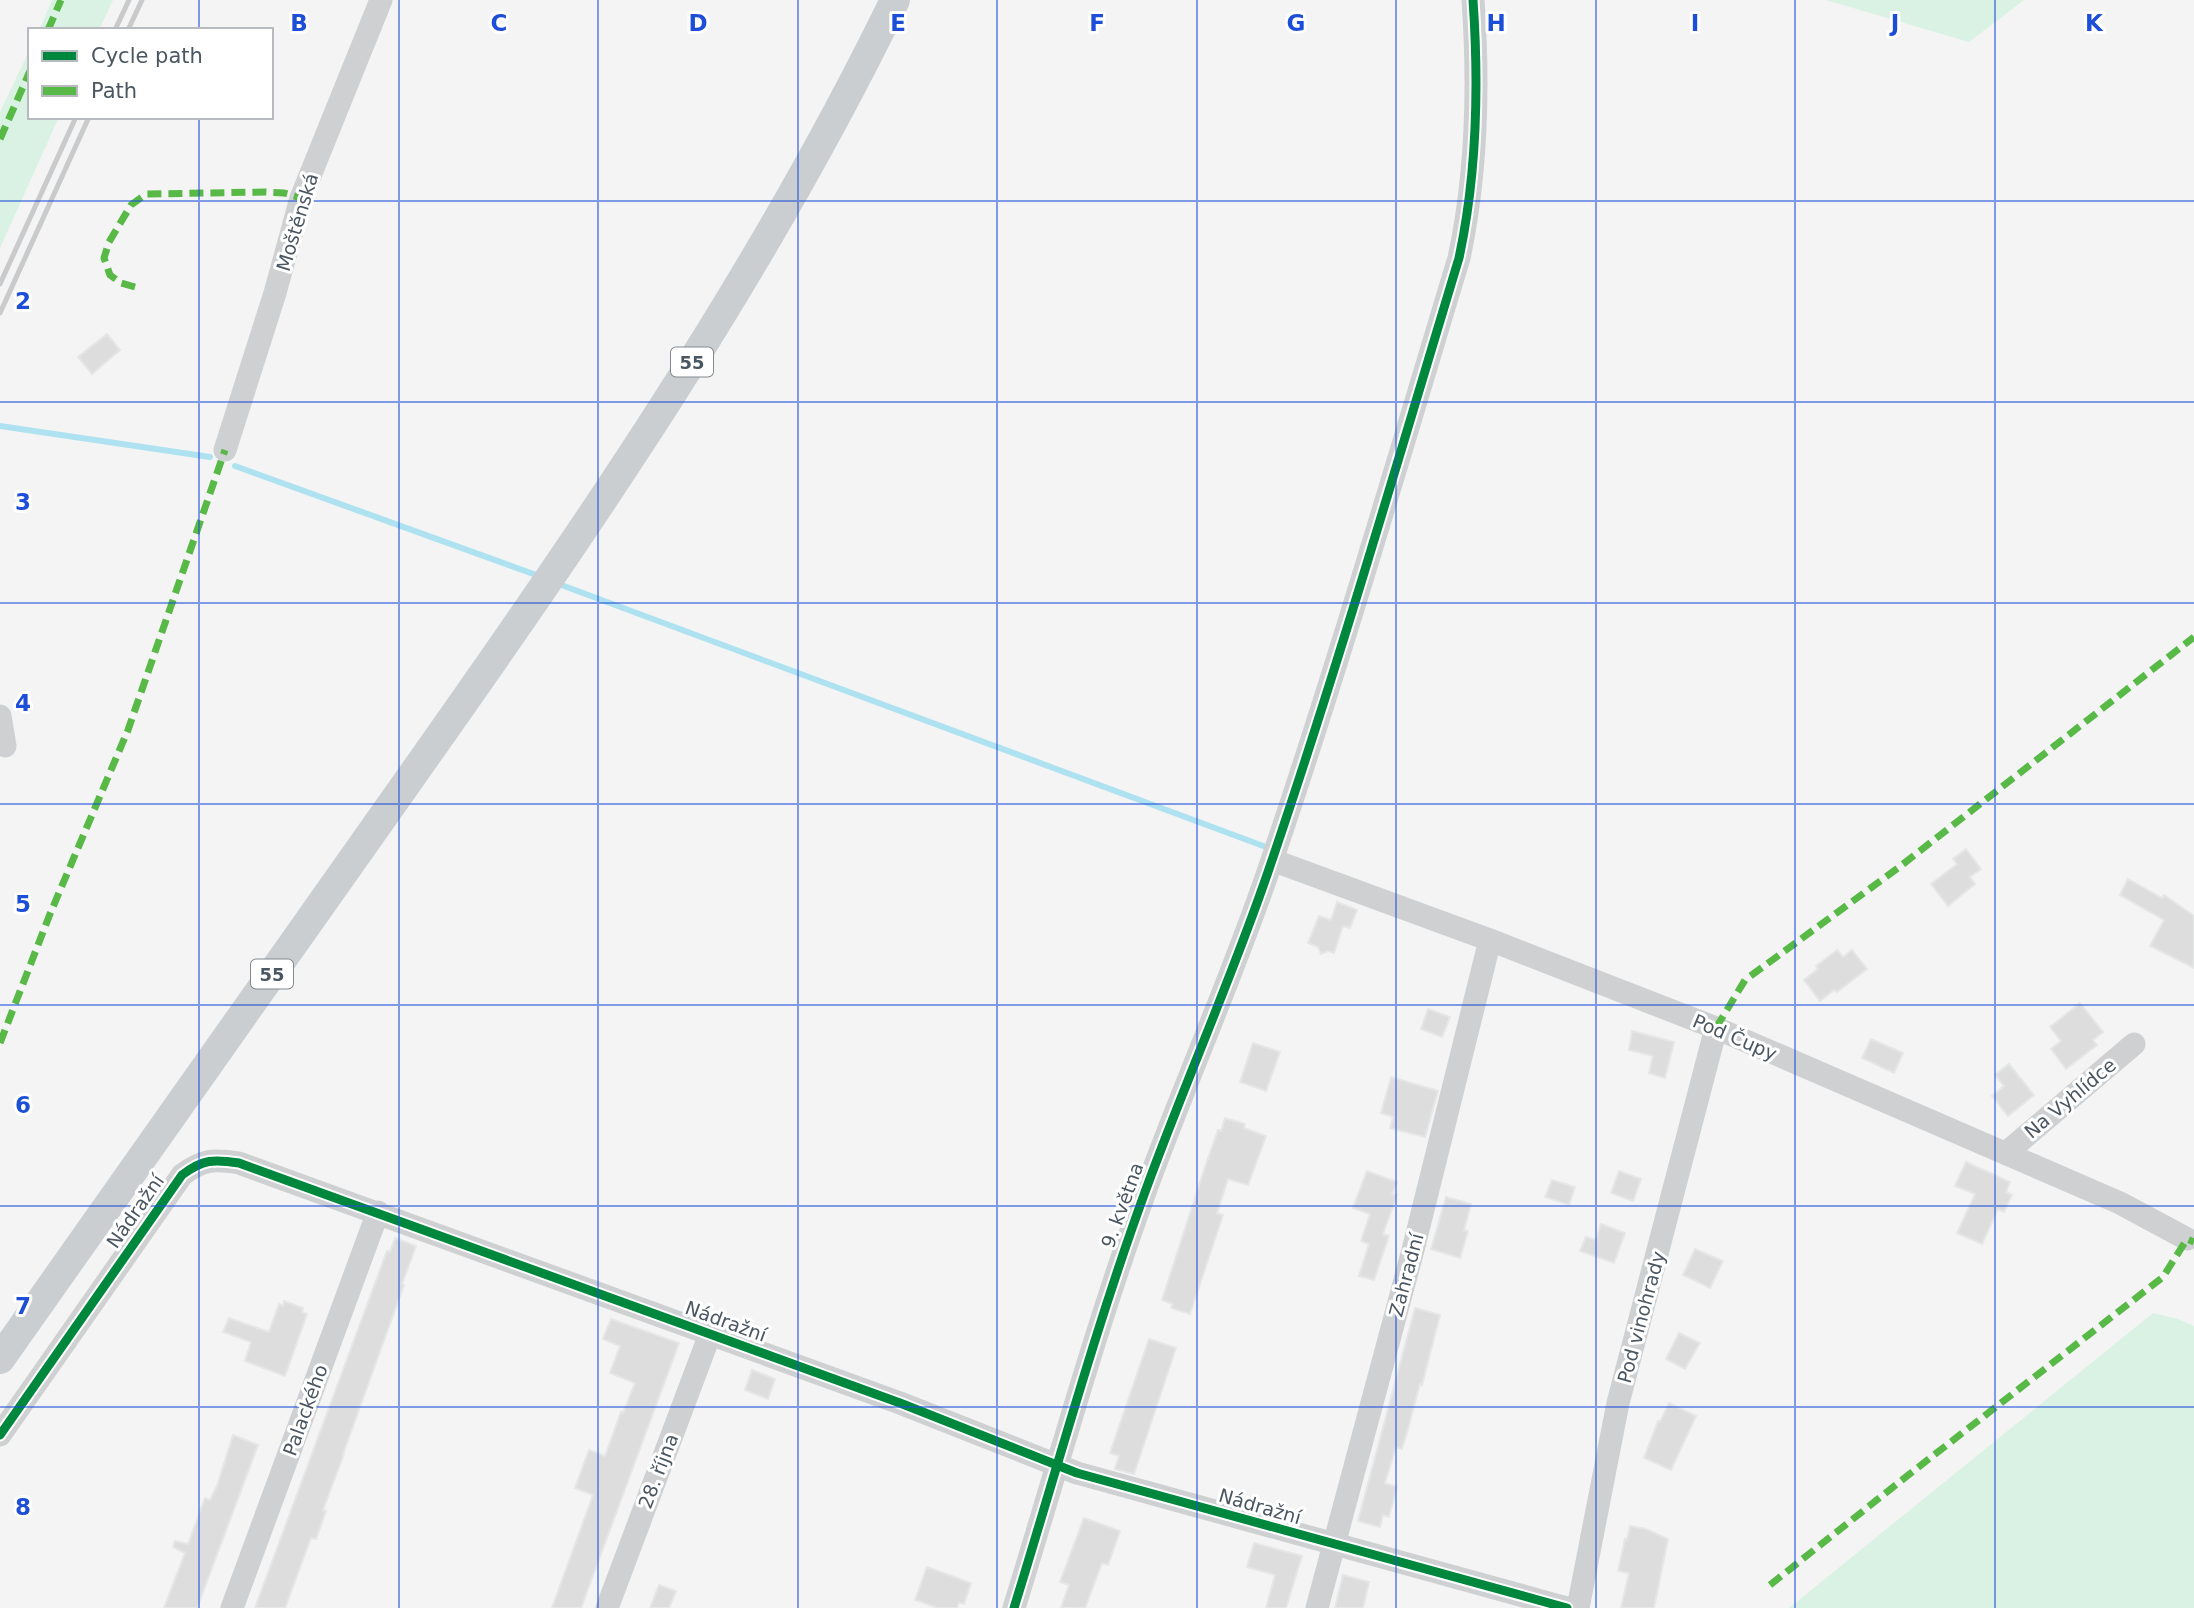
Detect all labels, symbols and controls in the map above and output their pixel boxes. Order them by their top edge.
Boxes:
text: B [290,10,308,36]
text: C [491,10,507,36]
text: D [688,10,708,36]
text: E [890,10,906,36]
text: F [1089,10,1105,36]
text: G [1287,10,1305,36]
text: H [1486,10,1506,36]
text: I [1691,10,1699,36]
text: J [1889,10,1899,36]
text: K [2085,10,2104,36]
legend [28,28,273,119]
text: Cycle path [91,44,203,68]
text: Path [91,79,137,103]
street label: Moštěnská [272,170,322,274]
text: 2 [15,288,31,314]
road number: 55 [671,348,713,376]
text: 3 [15,489,31,515]
text: 4 [15,690,31,716]
text: 5 [15,891,31,917]
road number: 55 [251,959,293,988]
street label: Pod Čupy [1690,1009,1781,1065]
street label: Na Vyhlídce [2020,1053,2120,1143]
text: 6 [15,1092,31,1118]
street label: 9. května [1096,1159,1148,1251]
street label: Nádražní [102,1169,169,1252]
street label: Zahradní [1384,1230,1428,1319]
street label: Pod vinohrady [1613,1249,1669,1385]
text: 7 [15,1293,31,1319]
street label: Nádražní [682,1296,770,1346]
street label: Palackého [278,1361,332,1459]
street label: 28. října [634,1431,682,1511]
street label: Nádražní [1216,1484,1304,1528]
text: 8 [15,1494,31,1520]

